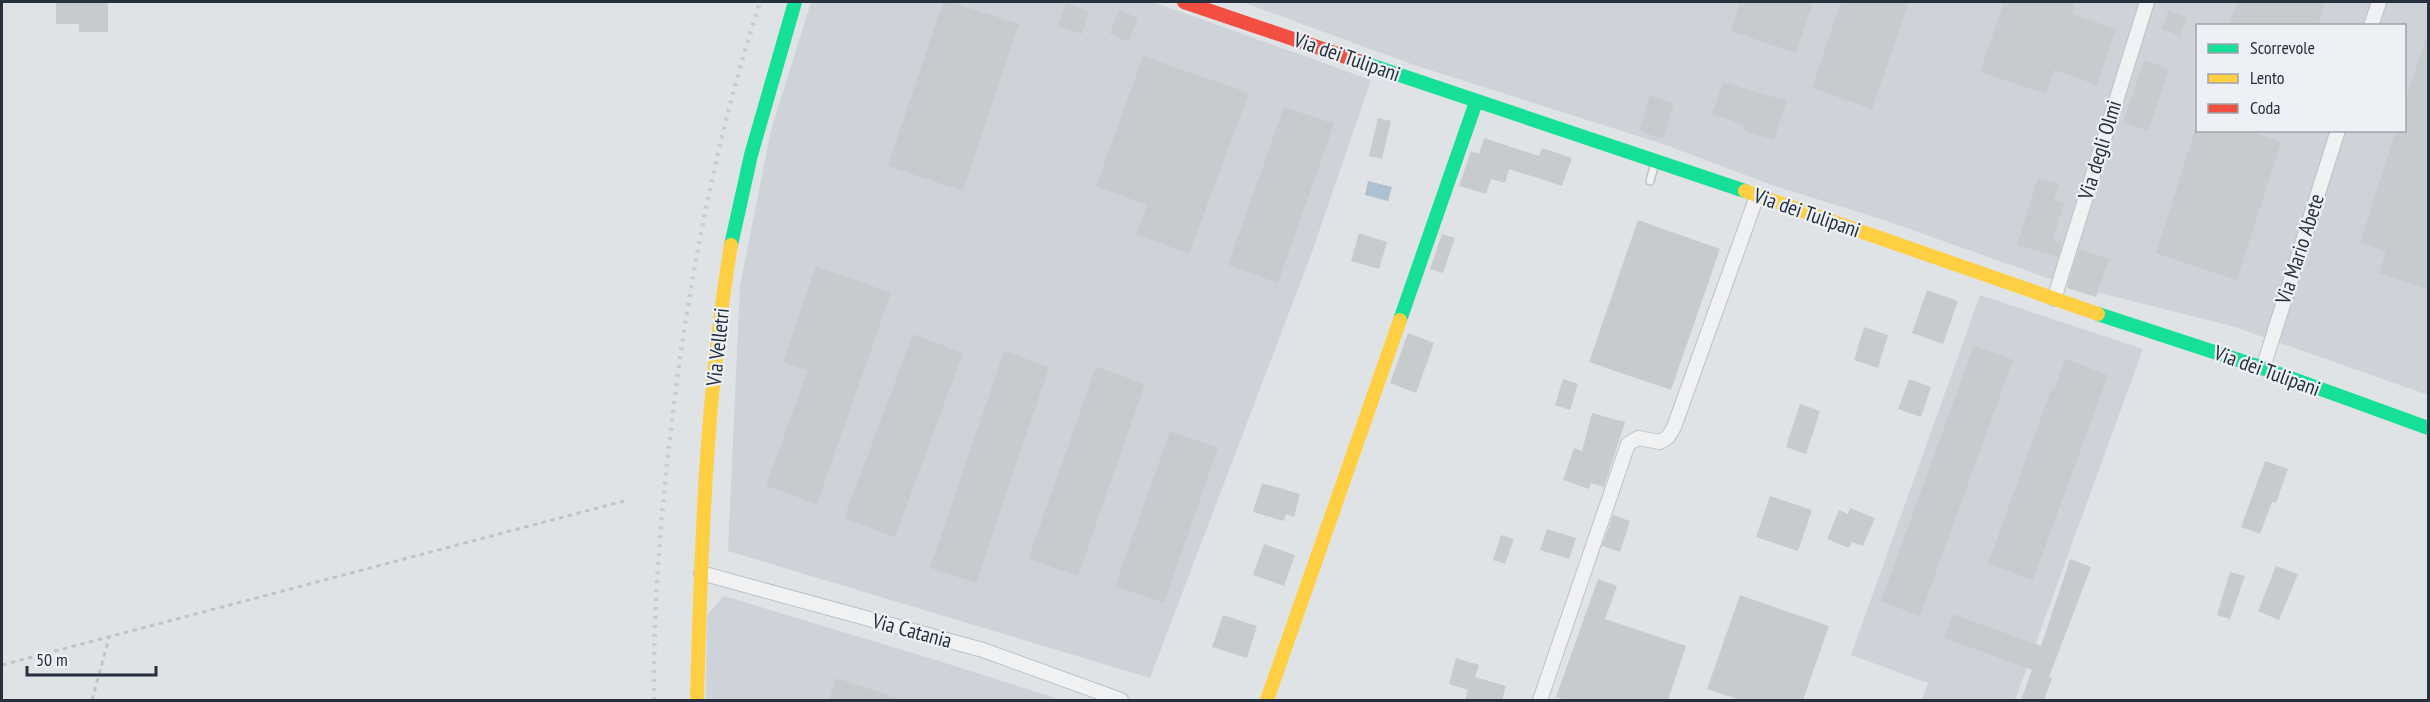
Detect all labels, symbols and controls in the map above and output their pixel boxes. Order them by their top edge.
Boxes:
legend [2196,24,2406,132]
street label: Via dei Tulipani [1289,25,1404,87]
text: Scorrevole [2250,36,2315,59]
text: Lento [2250,66,2285,89]
text: Coda [2250,96,2281,119]
street label: Via degli Olmi [2071,97,2127,204]
street label: Via dei Tulipani [1749,181,1864,243]
street label: Via Mario Abete [2269,190,2330,308]
street label: Via Velletri [700,306,735,388]
street label: Via dei Tulipani [2210,339,2324,402]
street label: Via Catania [868,607,955,654]
scale bar [27,639,156,677]
text: 50 m [36,648,68,671]

